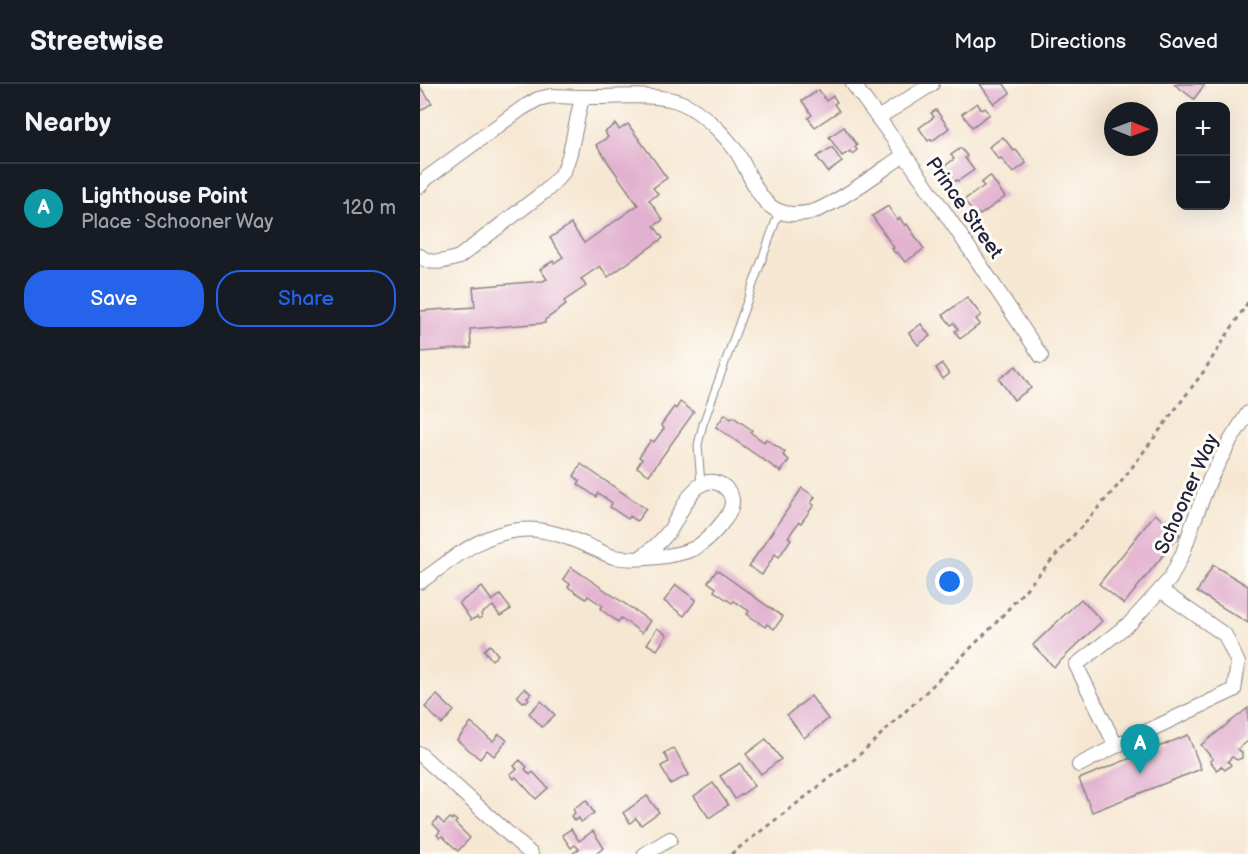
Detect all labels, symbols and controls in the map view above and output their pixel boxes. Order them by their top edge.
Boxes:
text: Streetwise [30,25,163,58]
text: Map [954,29,997,54]
text: Directions [1030,29,1126,54]
text: Saved [1159,29,1218,54]
north arrow [1104,102,1158,156]
map controls [1176,102,1230,210]
button: + [1176,102,1230,156]
text: Nearby [24,108,111,139]
street label: Prince Street [920,153,1008,263]
button: − [1176,156,1230,210]
text: Lighthouse Point [81,183,248,210]
text: A [37,196,50,220]
text: 120 m [343,196,396,220]
text: Place · Schooner Way [81,210,273,234]
button: Save [24,270,204,327]
button: Share [216,270,396,327]
street label: Schooner Way [1150,430,1224,558]
your location [935,567,964,596]
pin: A [1120,724,1160,774]

